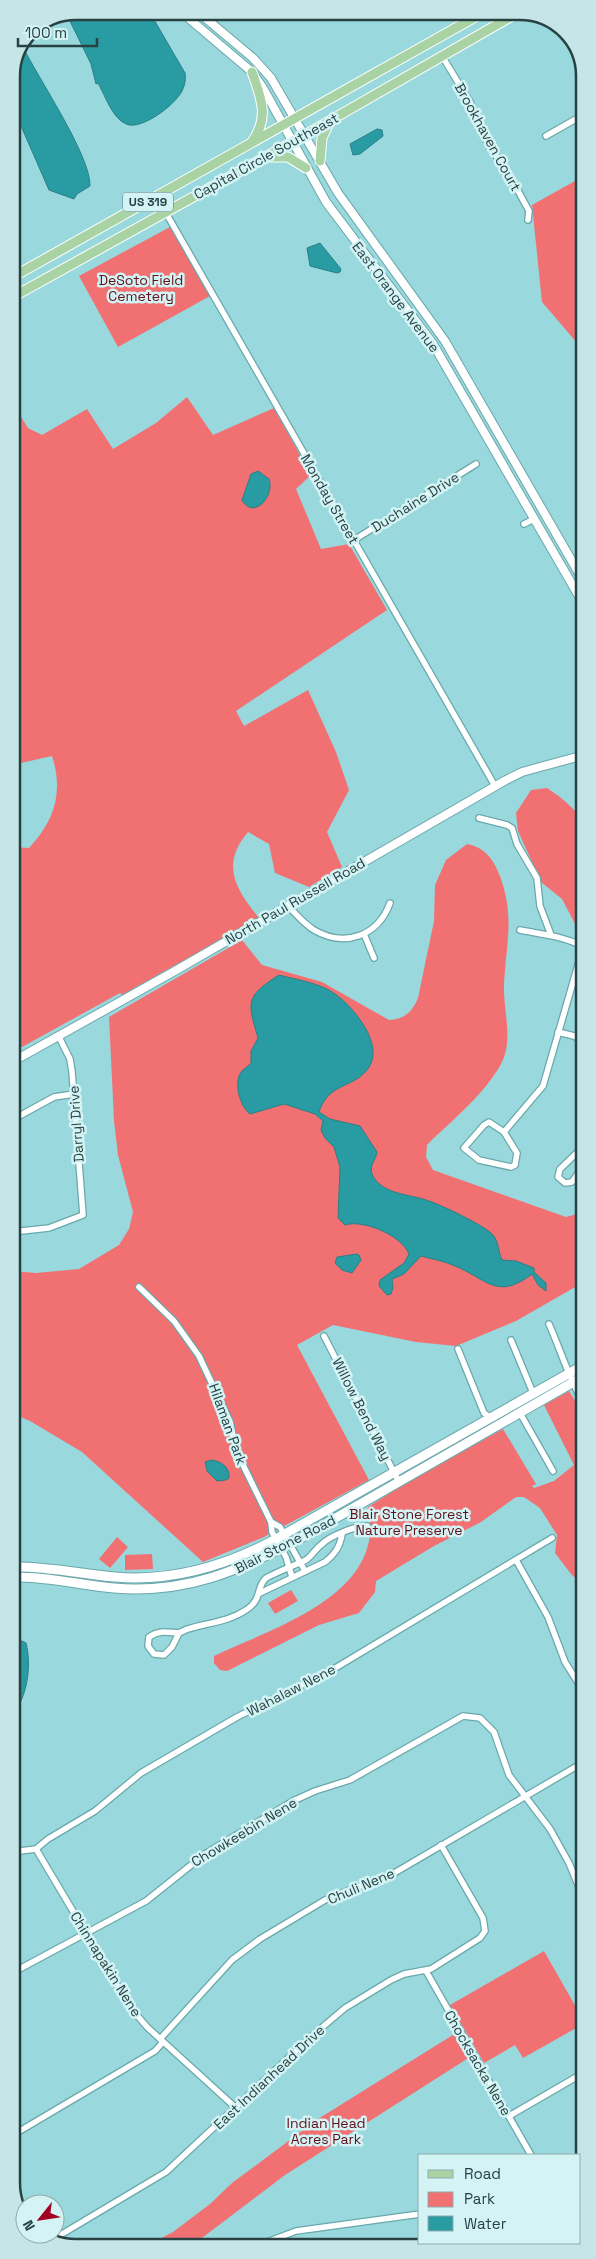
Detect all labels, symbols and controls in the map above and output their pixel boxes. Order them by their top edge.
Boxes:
scale bar [18,15,96,47]
text: 100 m [25,23,67,42]
street label: Brookhaven Court [451,80,525,194]
street label: Capital Circle Southeast [190,109,342,203]
road number: US 319 [123,192,173,212]
street label: East Orange Avenue [348,238,444,356]
park label: DeSoto Field Cemetery [99,271,183,305]
street label: Monday Street [297,451,363,547]
street label: Duchaine Drive [368,468,462,536]
street label: North Paul Russell Road [222,853,368,949]
street label: Darryl Drive [64,1085,88,1163]
street label: Willow Bend Way [328,1355,396,1463]
street label: Hilaman Park [205,1381,251,1468]
park label: Blair Stone Forest Nature Preserve [349,1505,469,1539]
street label: Blair Stone Road [231,1511,339,1577]
street label: Wahalaw Nene [244,1660,338,1720]
street label: Chowkeebin Nene [188,1793,300,1871]
street label: Chuli Nene [325,1864,397,1908]
street label: Chinnapakin Nene [66,1908,146,2020]
street label: Chocksacka Nene [440,2007,516,2119]
street label: East Indianhead Drive [210,2021,328,2133]
park label: Indian Head Acres Park [286,2114,366,2148]
legend [418,2154,581,2244]
text: Road [464,2164,501,2183]
text: Park [464,2189,495,2208]
north arrow [15,2194,65,2244]
text: Water [464,2214,507,2233]
text: N [19,2217,39,2234]

